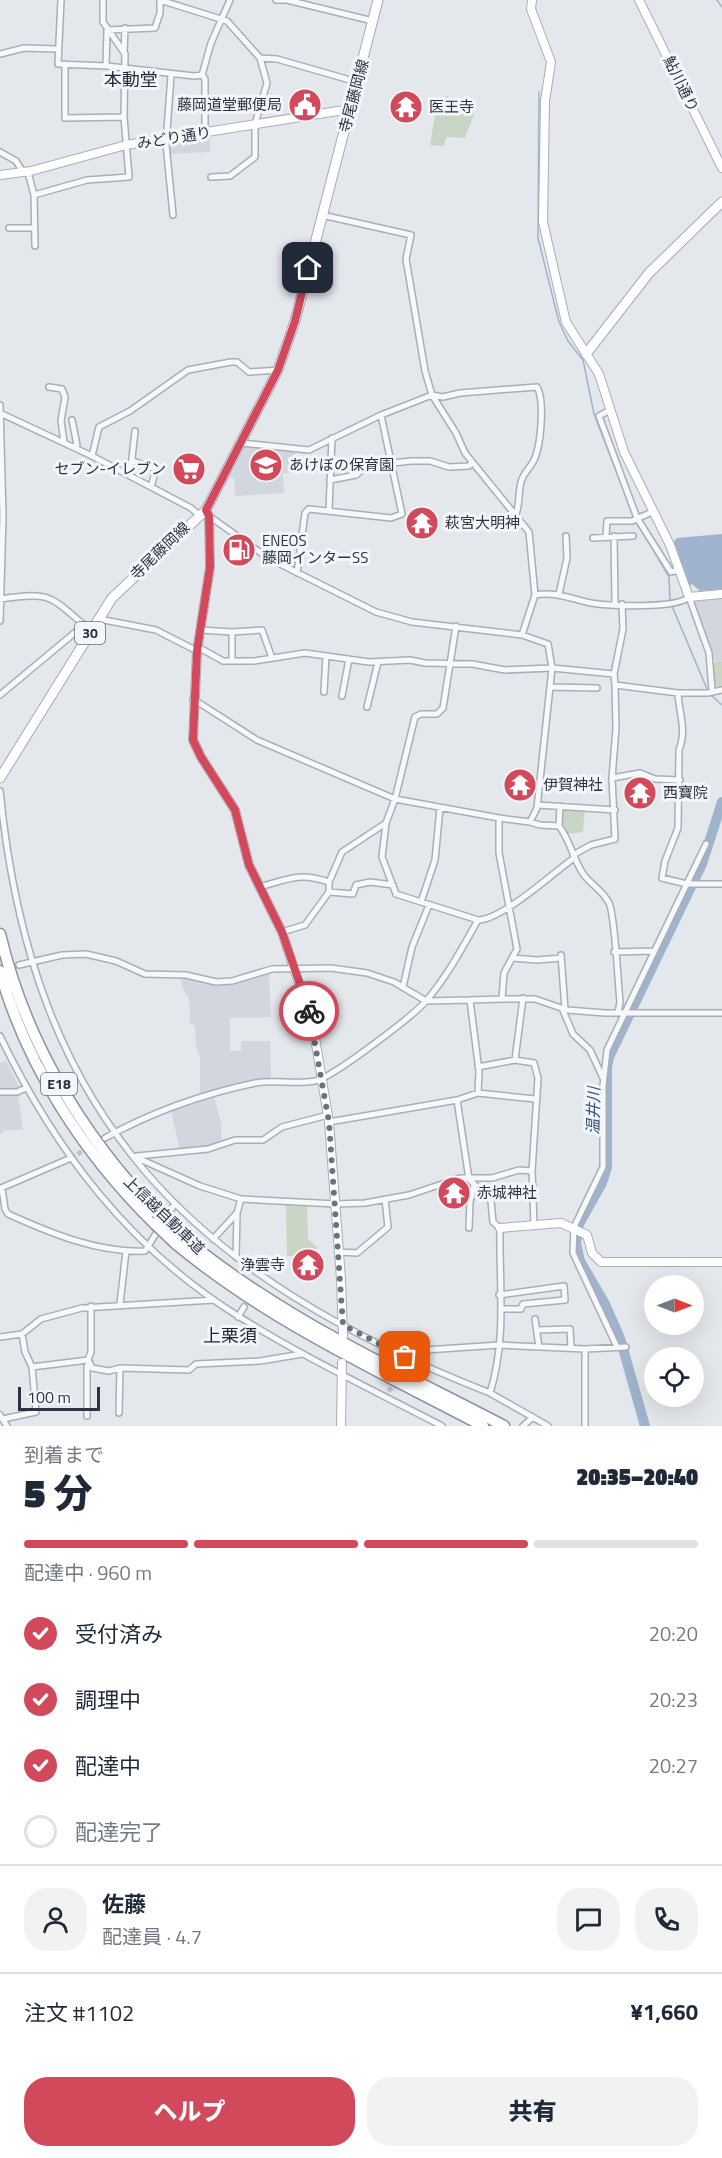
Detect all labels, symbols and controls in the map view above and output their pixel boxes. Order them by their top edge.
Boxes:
street label: 鮎川通り [658,52,705,116]
street label: 寺尾藤岡線 [333,57,374,135]
district label: 本動堂 [104,66,158,93]
public building icon: 藤岡道堂郵便局 [287,87,323,123]
temple icon: 医王寺 [388,89,424,125]
place label: 藤岡道堂郵便局 [177,93,282,116]
place label: 医王寺 [429,95,474,118]
street label: みどり通り [135,120,213,155]
pin [282,242,333,293]
icon: home [291,251,324,284]
school or university icon: あけぼの保育園 [248,447,284,483]
supermarket icon: セブン-イレブン [171,451,207,487]
place label: あけぼの保育園 [289,453,394,476]
place label: セブン-イレブン [54,457,166,480]
temple icon: 萩宮大明神 [404,505,440,541]
place label: 萩宮大明神 [445,511,520,534]
street label: 寺尾藤岡線 [125,516,195,585]
place label: ENEOS 藤岡インターSS [262,529,368,569]
fuel station icon: ENEOS 藤岡インターSS [221,532,257,568]
road number: 30 [75,622,105,644]
temple icon: 伊賀神社 [502,767,538,803]
place label: 伊賀神社 [543,773,603,796]
temple icon: 西寶院 [622,775,658,811]
place label: 西寶院 [663,781,708,804]
courier [279,981,339,1041]
icon: bike [293,995,326,1028]
road number: E18 [41,1073,77,1095]
water label: 温井川 [581,1085,605,1135]
street label: 上信越自動車道 [119,1170,210,1259]
temple icon: 赤城神社 [436,1175,472,1211]
place label: 赤城神社 [477,1181,537,1204]
temple icon: 浄雲寺 [290,1247,326,1283]
place label: 浄雲寺 [240,1253,285,1276]
north arrow [644,1275,704,1335]
map controls [644,1275,704,1407]
district label: 上栗須 [203,1322,257,1349]
pin [379,1331,430,1382]
icon: bag [388,1340,421,1373]
button: locate [644,1347,704,1407]
scale bar [18,1384,100,1412]
text: 100 m [27,1385,71,1409]
text: 到着まで [24,1439,104,1470]
text: 20:35–20:40 [576,1460,698,1494]
text: 5 分 [24,1463,93,1522]
text: 配達中 · 960 m [24,1557,152,1588]
icon: check [24,1617,57,1650]
text: 受付済み [75,1617,163,1651]
text: 20:20 [649,1618,698,1649]
icon: check [24,1683,57,1716]
text: 調理中 [75,1683,141,1717]
text: 20:23 [649,1684,698,1715]
icon: check [24,1749,57,1782]
text: 配達中 [75,1749,141,1783]
text: 20:27 [649,1750,698,1781]
text: 配達完了 [75,1815,163,1849]
text: 佐藤 [102,1887,146,1921]
button: person [24,1888,87,1951]
button: chat [557,1888,620,1951]
button: phone [635,1888,698,1951]
text: 配達員 · 4.7 [102,1921,202,1952]
text: ¥1,660 [631,1995,698,2029]
text: 注文 #1102 [24,1996,134,2030]
button: ヘルプ [24,2077,355,2146]
button: 共有 [367,2077,698,2146]

